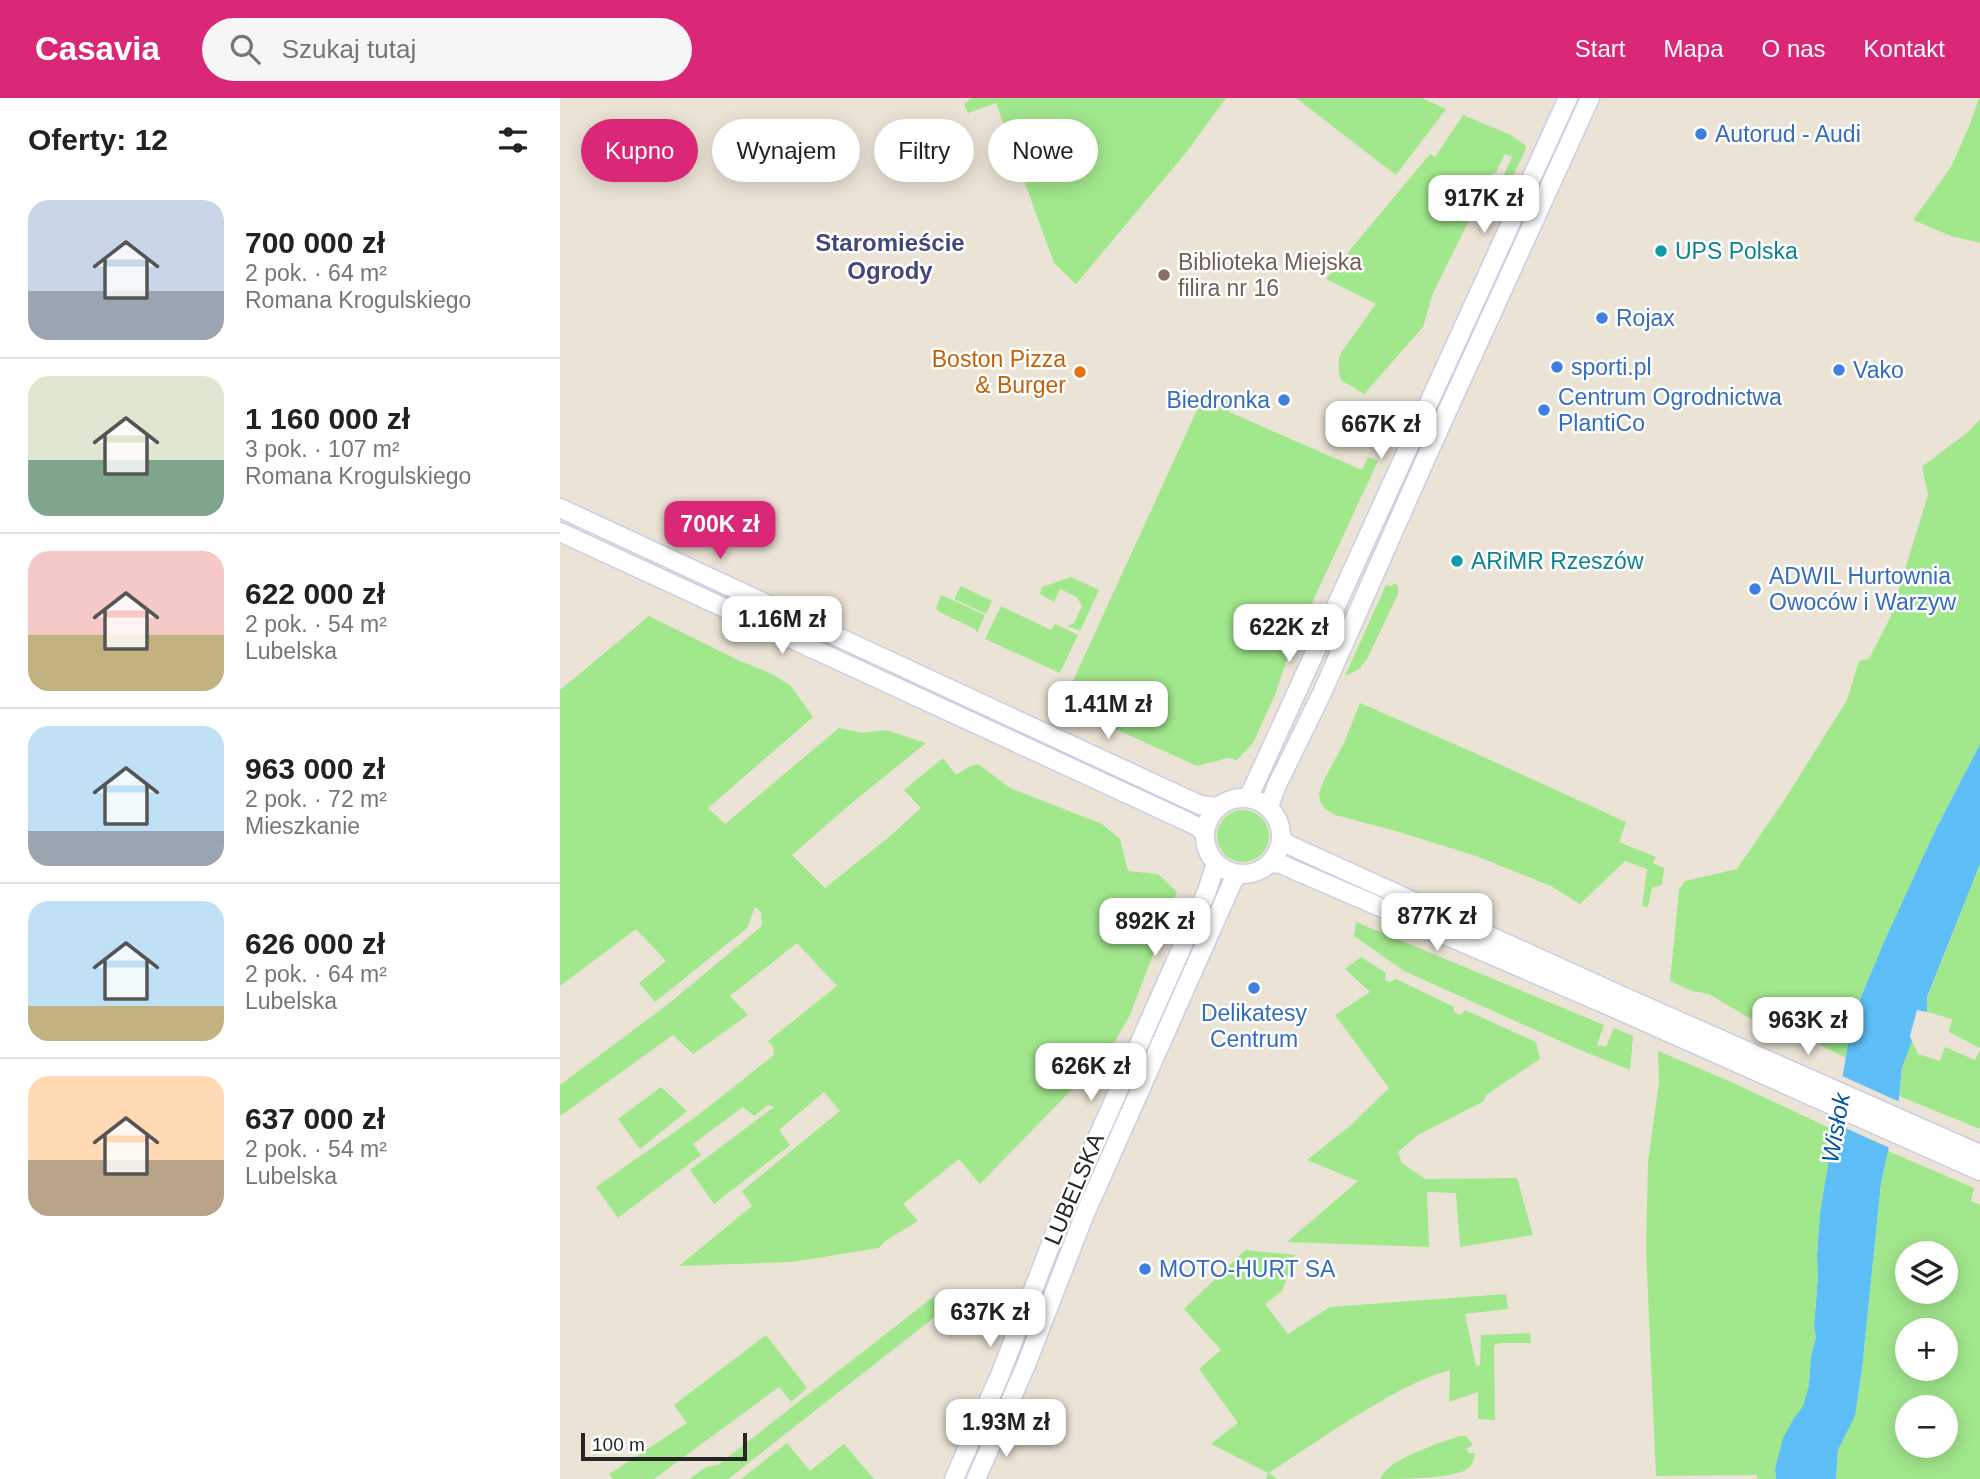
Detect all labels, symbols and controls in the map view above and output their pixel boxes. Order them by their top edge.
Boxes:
search box [202,18,692,81]
text: Casavia [35,30,160,67]
icon: search [226,30,264,68]
text: Szukaj tutaj [282,34,416,64]
text: Start [1575,35,1626,62]
text: Mapa [1664,35,1724,62]
text: O nas [1762,35,1826,62]
text: Kontakt [1864,35,1945,62]
chip: Kupno [581,119,698,182]
chip: Wynajem [712,119,860,182]
chip: Filtry [874,119,974,182]
chip: Nowe [988,119,1098,182]
icon: filters [494,121,532,159]
place label: Autorud - Audi [1715,121,1861,147]
text: Oferty: 12 [28,123,168,156]
marker: Autorud - Audi [1693,126,1709,142]
pin: 917K zł [1419,176,1549,235]
text: 917K zł [1444,185,1524,211]
text: 700 000 zł [245,226,385,259]
icon: home [84,228,168,312]
district label: Staromieście Ogrody [815,229,965,284]
place label: UPS Polska [1675,238,1798,264]
marker: UPS Polska [1653,243,1669,259]
place label: Biblioteka Miejska filira nr 16 [1178,249,1362,301]
text: 2 pok. · 64 m² [245,260,387,286]
marker: Biblioteka Miejska filira nr 16 [1156,267,1172,283]
text: Romana Krogulskiego [245,287,471,313]
place label: Rojax [1616,305,1675,331]
marker: Rojax [1594,310,1610,326]
place label: Boston Pizza & Burger [932,346,1066,398]
place label: sporti.pl [1571,354,1652,380]
place label: Vako [1853,357,1904,383]
marker: sporti.pl [1549,359,1565,375]
marker: Vako [1831,362,1847,378]
marker: Boston Pizza & Burger [1072,364,1088,380]
place label: Centrum Ogrodnictwa PlantiCo [1558,384,1782,436]
place label: Biedronka [1166,387,1270,413]
marker: Biedronka [1276,392,1292,408]
text: 1 160 000 zł [245,402,410,435]
pin: 667K zł [1316,402,1446,461]
marker: Centrum Ogrodnictwa PlantiCo [1536,402,1552,418]
icon: home [84,404,168,488]
text: 667K zł [1341,411,1421,437]
text: 3 pok. · 107 m² [245,436,400,462]
text: Romana Krogulskiego [245,463,471,489]
pin: 700K zł [655,502,785,561]
text: 700K zł [680,511,760,537]
place label: ARiMR Rzeszów [1471,548,1644,574]
marker: ARiMR Rzeszów [1449,553,1465,569]
place label: ADWIL Hurtownia Owoców i Warzyw [1769,563,1956,615]
text: 622 000 zł [245,577,385,610]
icon: home [84,579,168,663]
marker: ADWIL Hurtownia Owoców i Warzyw [1747,581,1763,597]
pin: 1.16M zł [710,596,854,656]
pin: 622K zł [1224,604,1354,664]
text: 1.16M zł [738,606,826,632]
text: 2 pok. · 54 m² [245,611,387,637]
text: 622K zł [1249,614,1329,640]
text: Lubelska [245,638,337,664]
pin: 1.41M zł [1036,682,1180,741]
text: 1.41M zł [1064,691,1152,717]
text: 963 000 zł [245,752,385,785]
icon: home [84,754,168,838]
text: 2 pok. · 72 m² [245,786,387,812]
text: Mieszkanie [245,813,360,839]
pin: 877K zł [1372,894,1502,953]
pin: 892K zł [1090,898,1220,958]
text: 877K zł [1397,903,1477,929]
text: 892K zł [1115,908,1195,934]
text: 626 000 zł [245,927,385,960]
icon: home [84,929,168,1013]
text: 2 pok. · 64 m² [245,961,387,987]
marker: Delikatesy Centrum [1246,980,1262,996]
text: Lubelska [245,988,337,1014]
pin: 963K zł [1743,998,1873,1057]
place label: Delikatesy Centrum [1201,1000,1308,1052]
text: 963K zł [1768,1007,1848,1033]
pin: 626K zł [1026,1044,1156,1103]
text: 626K zł [1051,1053,1131,1079]
water label: Wisłok [1816,1089,1855,1165]
text: 637 000 zł [245,1102,385,1135]
icon: home [84,1104,168,1188]
street label: LUBELSKA [1039,1129,1109,1249]
text: 2 pok. · 54 m² [245,1136,387,1162]
text: Lubelska [245,1163,337,1189]
map controls [1895,1241,1958,1458]
button: layers [1895,1241,1958,1304]
place label: MOTO-HURT SA [1159,1256,1336,1282]
marker: MOTO-HURT SA [1137,1261,1153,1277]
pin: 637K zł [925,1290,1055,1349]
text: 637K zł [950,1299,1030,1325]
button: + [1895,1318,1958,1381]
button: − [1895,1395,1958,1458]
pin: 1.93M zł [934,1400,1078,1459]
text: 1.93M zł [962,1409,1050,1435]
scale bar [581,1430,747,1462]
text: 100 m [592,1434,645,1455]

